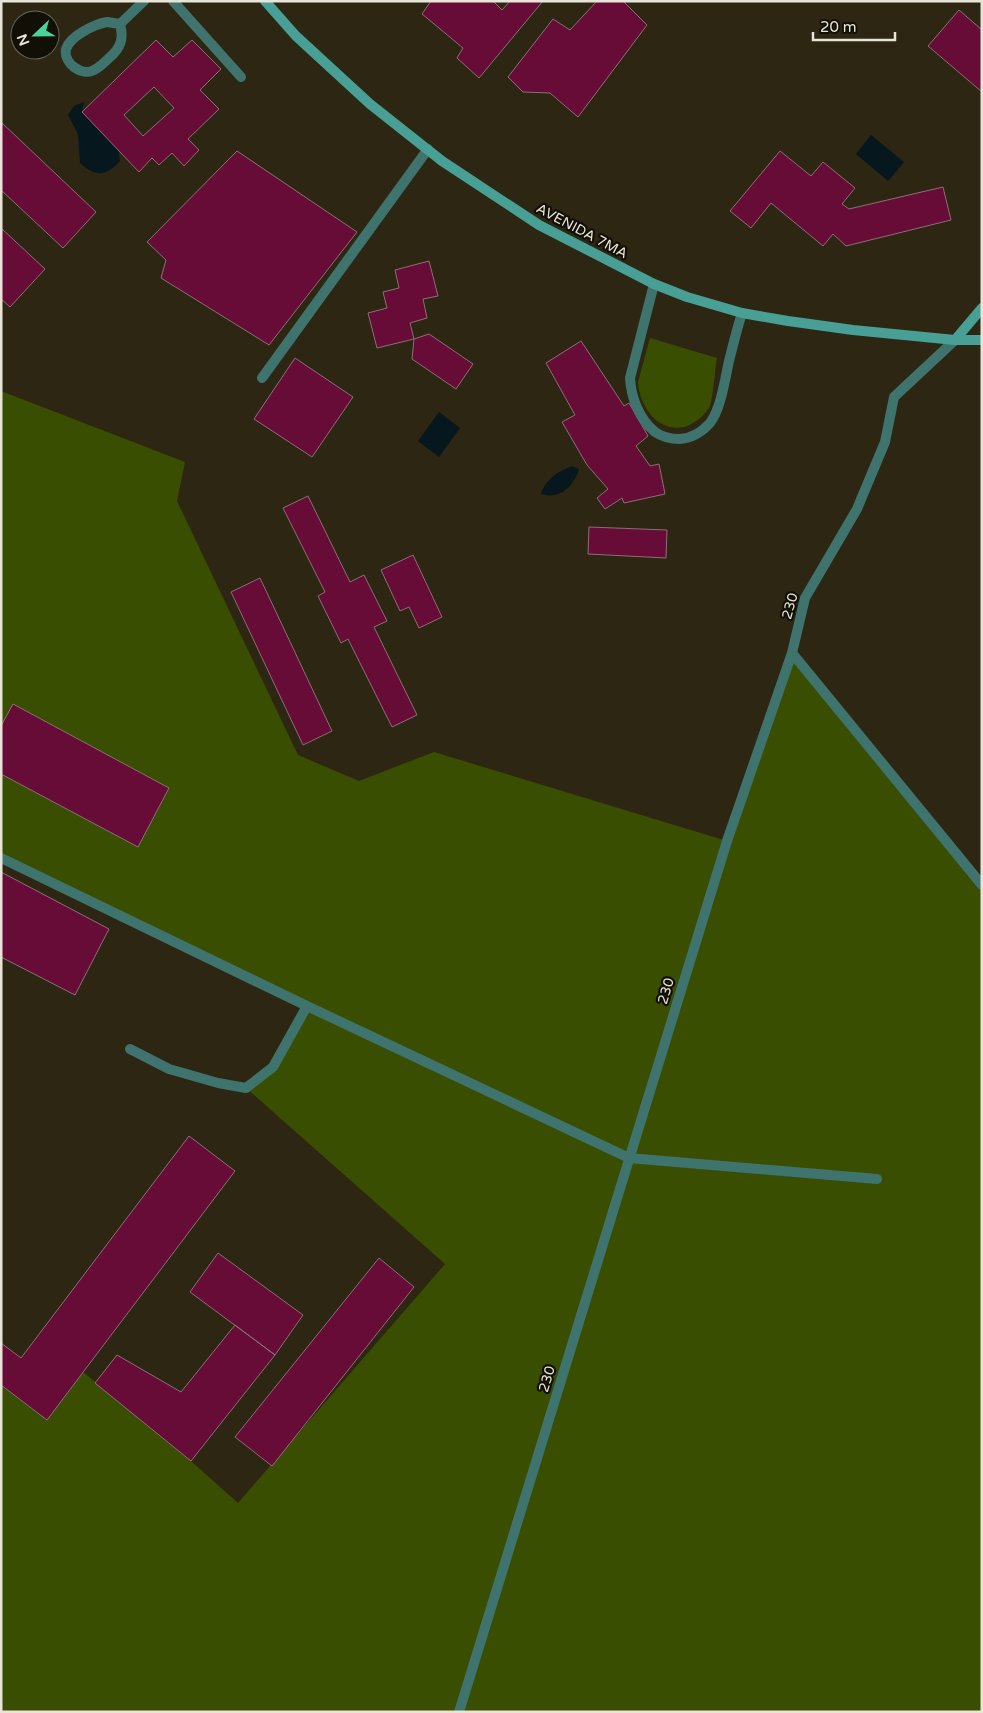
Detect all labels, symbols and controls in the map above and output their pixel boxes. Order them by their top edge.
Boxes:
north arrow [10,10,60,60]
scale bar [813,10,896,42]
text: 20 m [820,18,857,36]
text: N [13,31,33,48]
street label: AVENIDA 7MA [533,200,631,262]
street label: 230 [778,591,802,621]
street label: 230 [654,976,678,1006]
street label: 230 [535,1364,559,1394]

